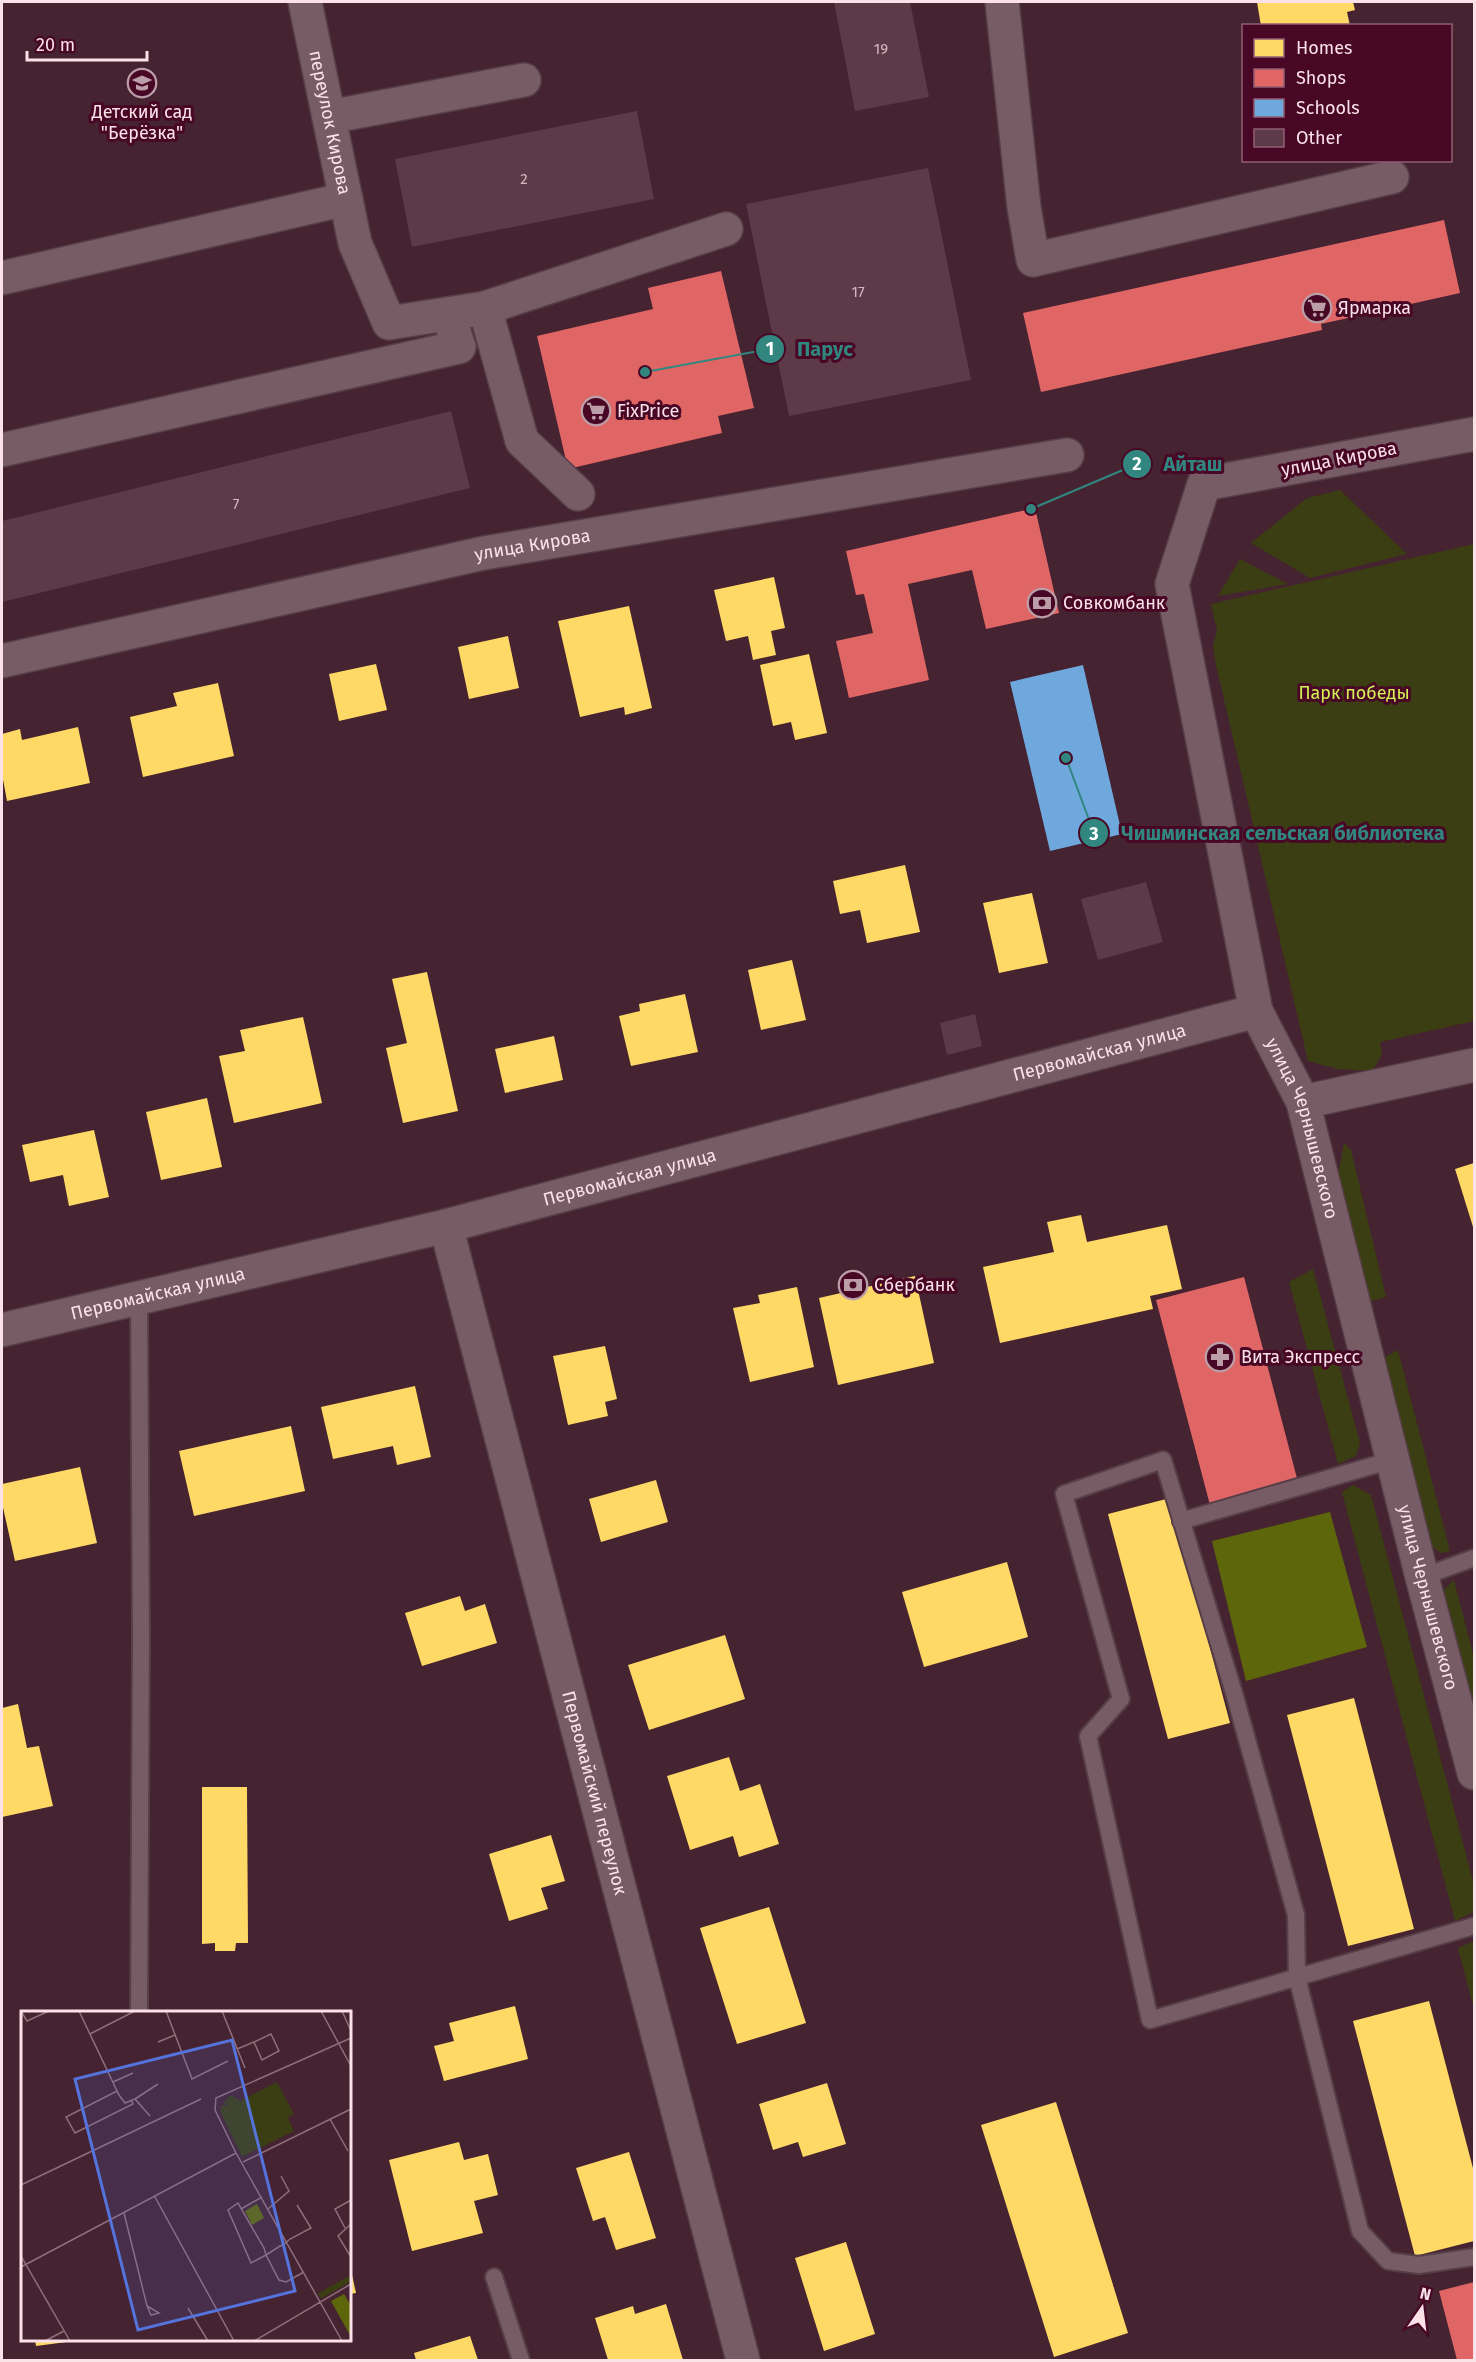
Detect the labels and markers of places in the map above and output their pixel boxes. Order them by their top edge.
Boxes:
school or university icon: Детский сад "Берёзка" [126,67,158,99]
place label: Детский сад "Берёзка" [91,101,192,144]
supermarket icon: Ярмарка [1301,292,1333,324]
place label: Ярмарка [1338,297,1411,319]
callout: Парус [755,330,865,368]
supermarket icon: FixPrice [580,395,612,427]
place label: FixPrice [617,400,679,422]
callout: Айташ [1122,445,1235,483]
bank icon: Совкомбанк [1026,587,1058,619]
place label: Совкомбанк [1063,592,1166,614]
callout: Чишминская сельская библиотека [1079,814,1457,852]
bank icon: Сбербанк [837,1269,869,1301]
place label: Сбербанк [874,1274,955,1296]
pharmacy icon: Вита Экспресс [1204,1341,1236,1373]
place label: Вита Экспресс [1241,1346,1361,1368]

